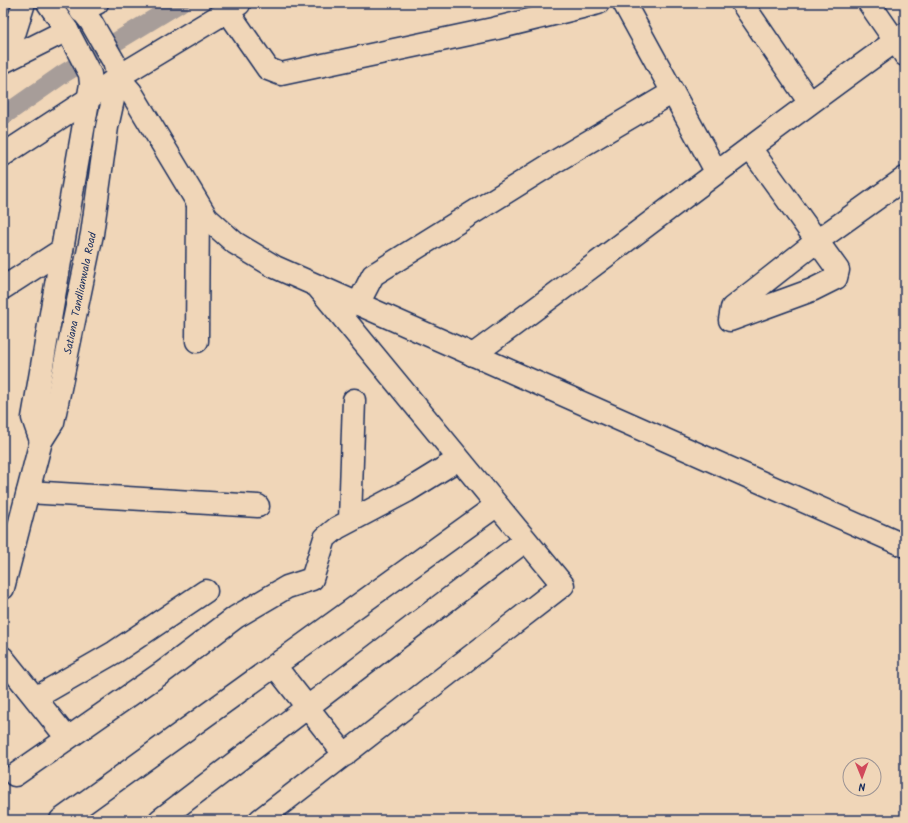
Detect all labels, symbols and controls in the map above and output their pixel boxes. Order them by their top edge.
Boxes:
street label: Satiana Tandlianwala Road [59,230,102,356]
north arrow [842,757,882,797]
text: N [858,777,866,795]

